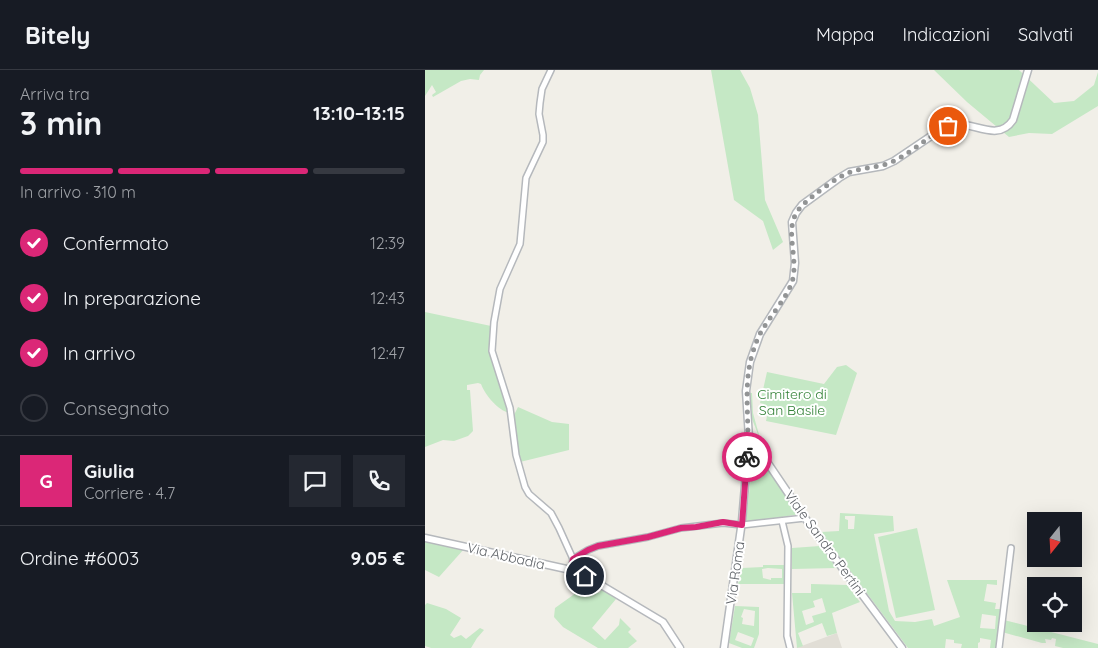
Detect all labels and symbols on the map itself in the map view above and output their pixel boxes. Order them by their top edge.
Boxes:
pin [927,105,969,147]
park label: Cimitero di San Basile [757,385,827,419]
courier [722,432,772,482]
street label: Viale Sandro Pertini [781,487,869,599]
north arrow [1027,512,1083,568]
street label: Via Abbadia [465,538,547,574]
street label: Via Roma [722,540,748,606]
pin [564,555,606,597]

